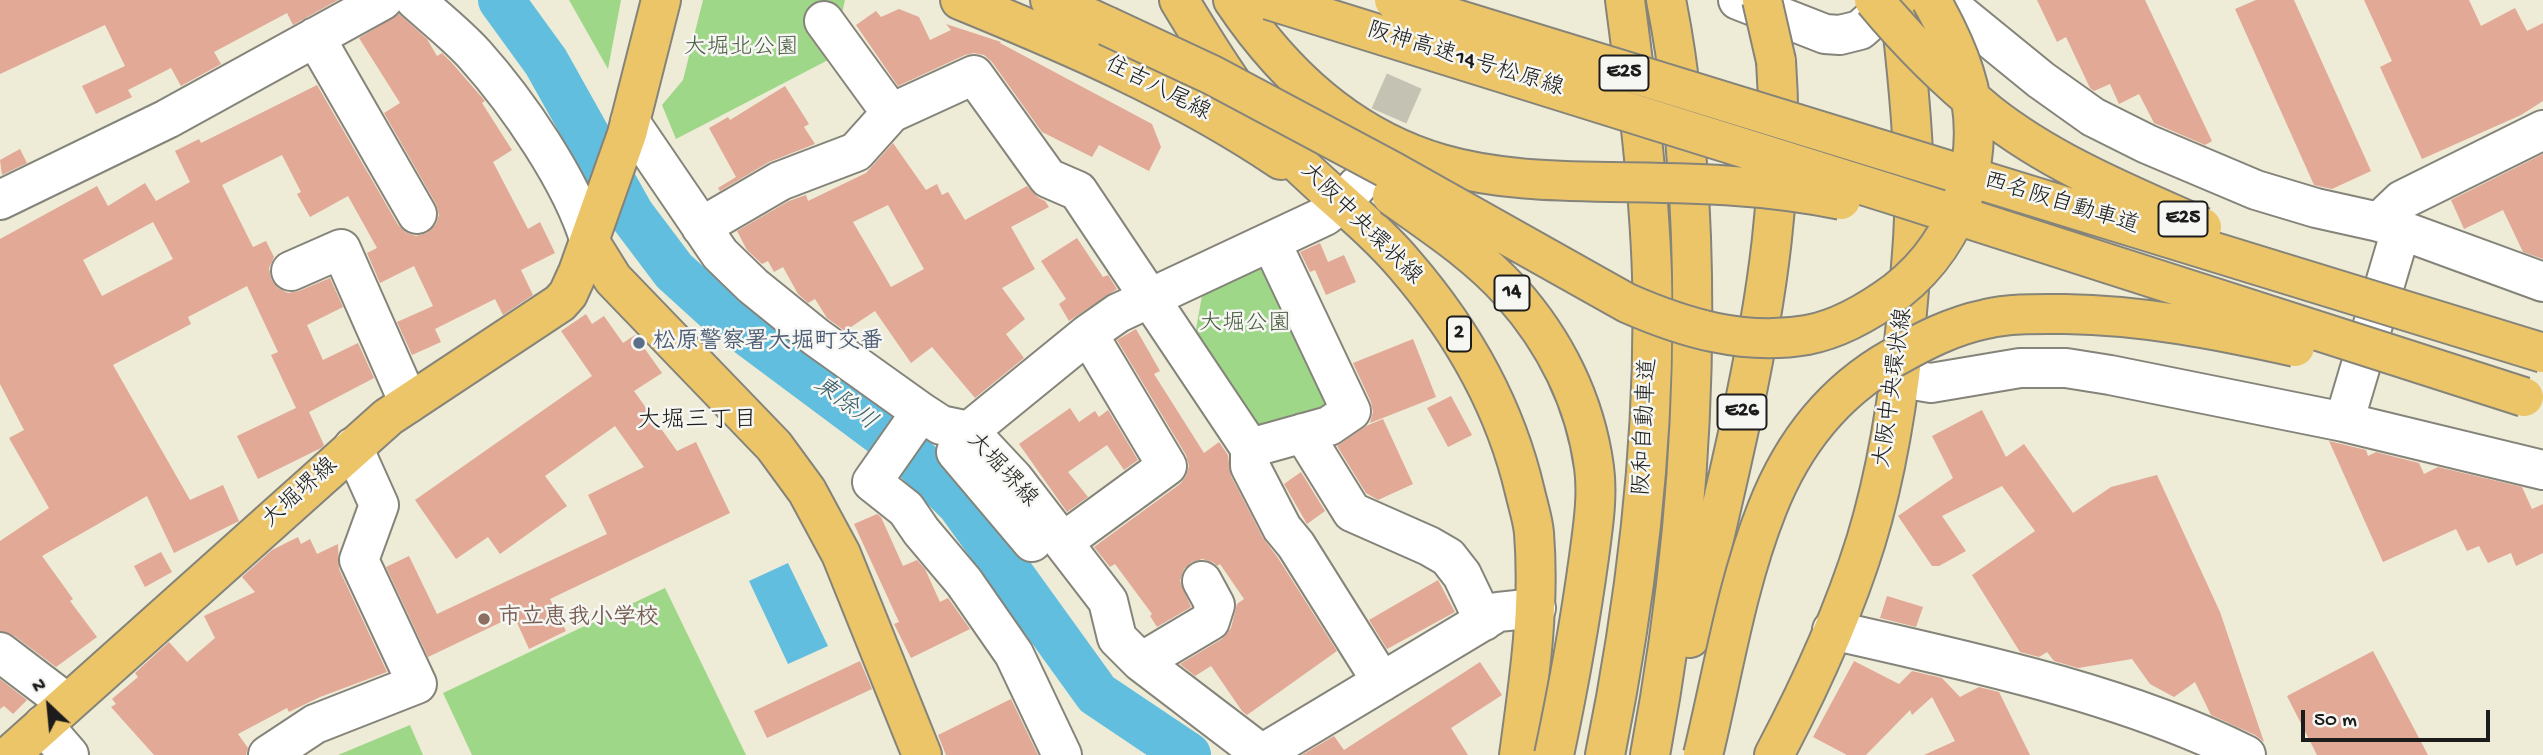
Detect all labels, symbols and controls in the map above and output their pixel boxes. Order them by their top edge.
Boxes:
street label: 阪神高速14号松原線 [1363,18,1567,104]
park label: 大堀北公園 [684,35,798,63]
street label: 住吉八尾線 [1100,52,1214,128]
road number: E25 [1600,56,1648,90]
street label: 大阪中央環状線 [1293,158,1427,292]
street label: 西名阪自動車道 [1980,168,2142,242]
road number: E25 [2158,202,2208,236]
road number: 14 [1494,276,1530,310]
street label: 大阪中央環状線 [1870,306,1920,470]
park label: 大堀公園 [1199,311,1291,339]
road number: 2 [1447,316,1471,352]
place label: 松原警察署大堀町交番 [653,329,883,357]
marker: 松原警察署大堀町交番 [631,335,647,351]
street label: 阪和自動車道 [1630,357,1664,497]
water label: 東除川 [807,372,881,438]
road number: E26 [1718,394,1766,430]
district label: 大堀三丁目 [637,408,757,436]
street label: 大堀堺線 [960,428,1042,514]
street label: 大堀堺線 [258,453,344,535]
place label: 市立恵我小学校 [498,605,659,633]
marker: 市立恵我小学校 [476,611,492,627]
north arrow [14,671,84,741]
text: N [29,674,50,700]
scale bar [2305,696,2494,740]
text: 50 m [2314,709,2357,734]

